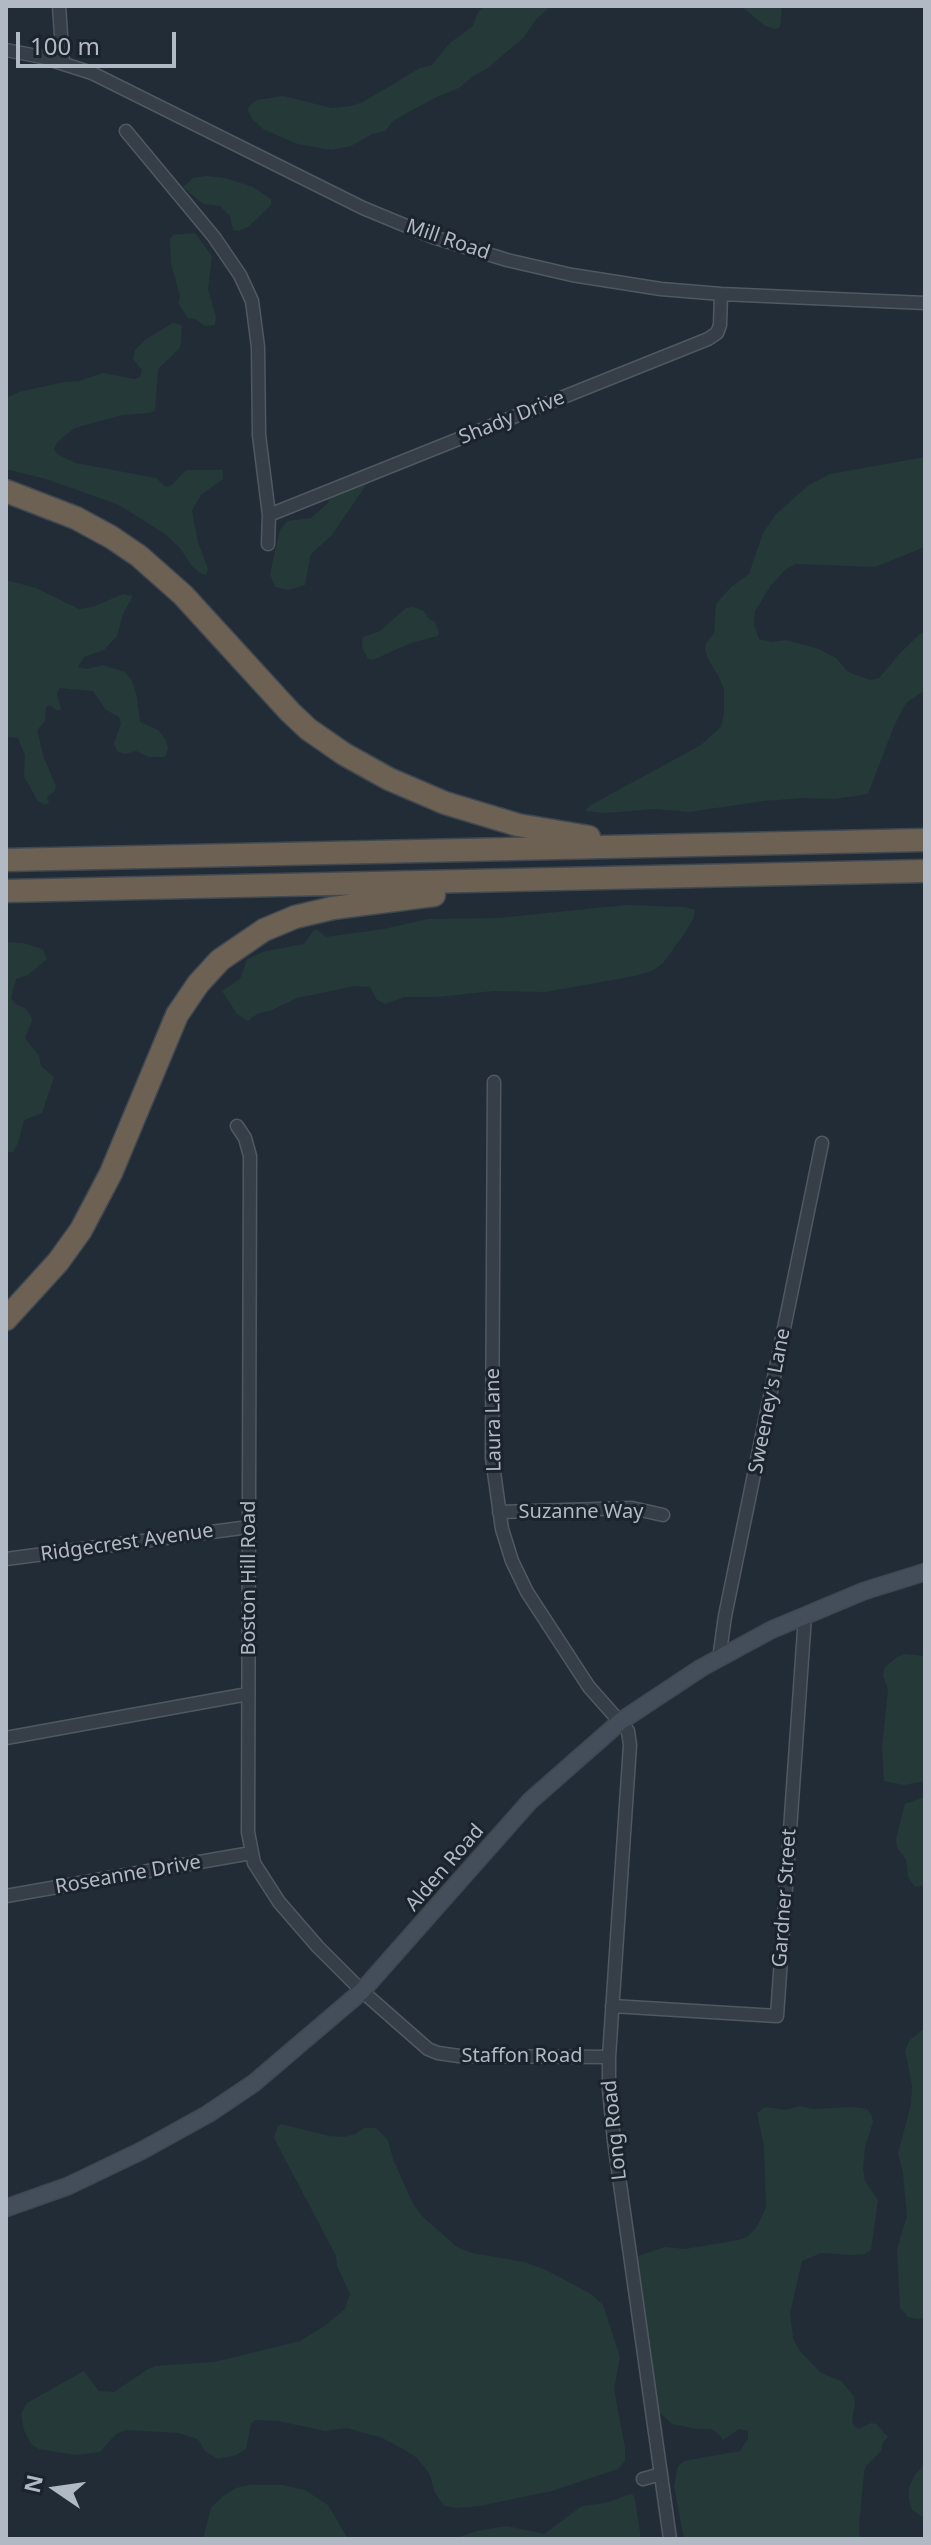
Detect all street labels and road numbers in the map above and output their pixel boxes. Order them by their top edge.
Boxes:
street label: Mill Road [403,215,493,265]
street label: Shady Drive [456,386,568,450]
street label: Sweeney's Lane [744,1326,796,1476]
street label: Laura Lane [481,1368,507,1472]
street label: Boston Hill Road [237,1500,261,1656]
street label: Suzanne Way [519,1500,643,1524]
street label: Ridgecrest Avenue [39,1519,215,1567]
street label: Alden Road [401,1820,489,1916]
street label: Gardner Street [768,1828,802,1968]
street label: Roseanne Drive [53,1850,203,1900]
street label: Staffon Road [462,2044,582,2068]
street label: Long Road [598,2079,632,2181]

